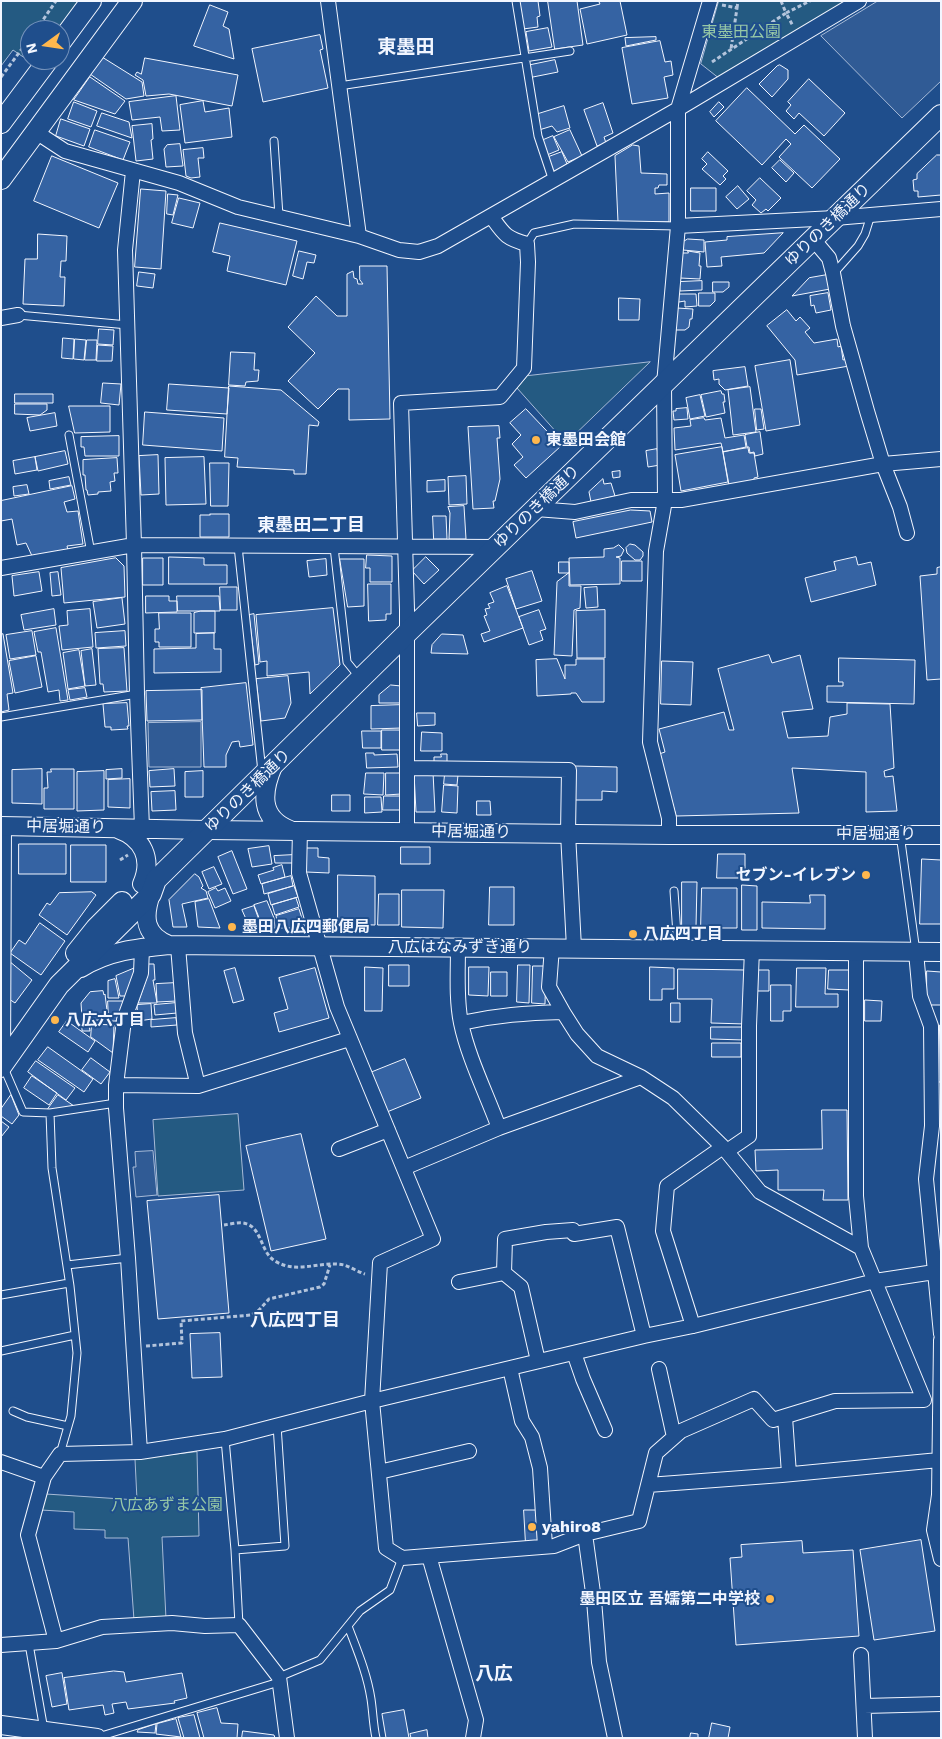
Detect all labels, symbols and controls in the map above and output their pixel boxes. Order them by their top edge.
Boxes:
north arrow [20,20,70,70]
park label: 東墨田公園 [701,22,781,42]
district label: 東墨田 [378,36,434,58]
text: N [22,41,40,55]
street label: ゆりのき橋通り [781,179,875,271]
place label: 東墨田会館 [546,430,626,450]
marker: 東墨田会館 [530,434,542,446]
street label: ゆりのき橋通り [490,461,584,553]
district label: 東墨田二丁目 [257,515,365,537]
street label: ゆりのき橋通り [201,745,295,837]
street label: 中居堀通り [26,817,106,837]
street label: 中居堀通り [431,822,511,842]
street label: 中居堀通り [836,824,916,844]
place label: セブン-イレブン [736,865,856,885]
marker: セブン-イレブン [860,869,872,881]
place label: 墨田八広四郵便局 [242,917,370,937]
marker: 墨田八広四郵便局 [226,921,238,933]
place label: 八広四丁目 [643,924,723,944]
marker: 八広四丁目 [627,928,639,940]
street label: 八広はなみずき通り [388,937,532,957]
place label: 八広六丁目 [65,1010,145,1030]
marker: 八広六丁目 [49,1014,61,1026]
district label: 八広四丁目 [250,1310,340,1332]
park label: 八広あずま公園 [111,1495,223,1515]
place label: yahiro8 [542,1517,601,1537]
marker: yahiro8 [526,1521,538,1533]
place label: 墨田区立 吾嬬第二中学校 [579,1589,760,1609]
marker: 墨田区立 吾嬬第二中学校 [764,1593,776,1605]
district label: 八広 [475,1663,513,1685]

